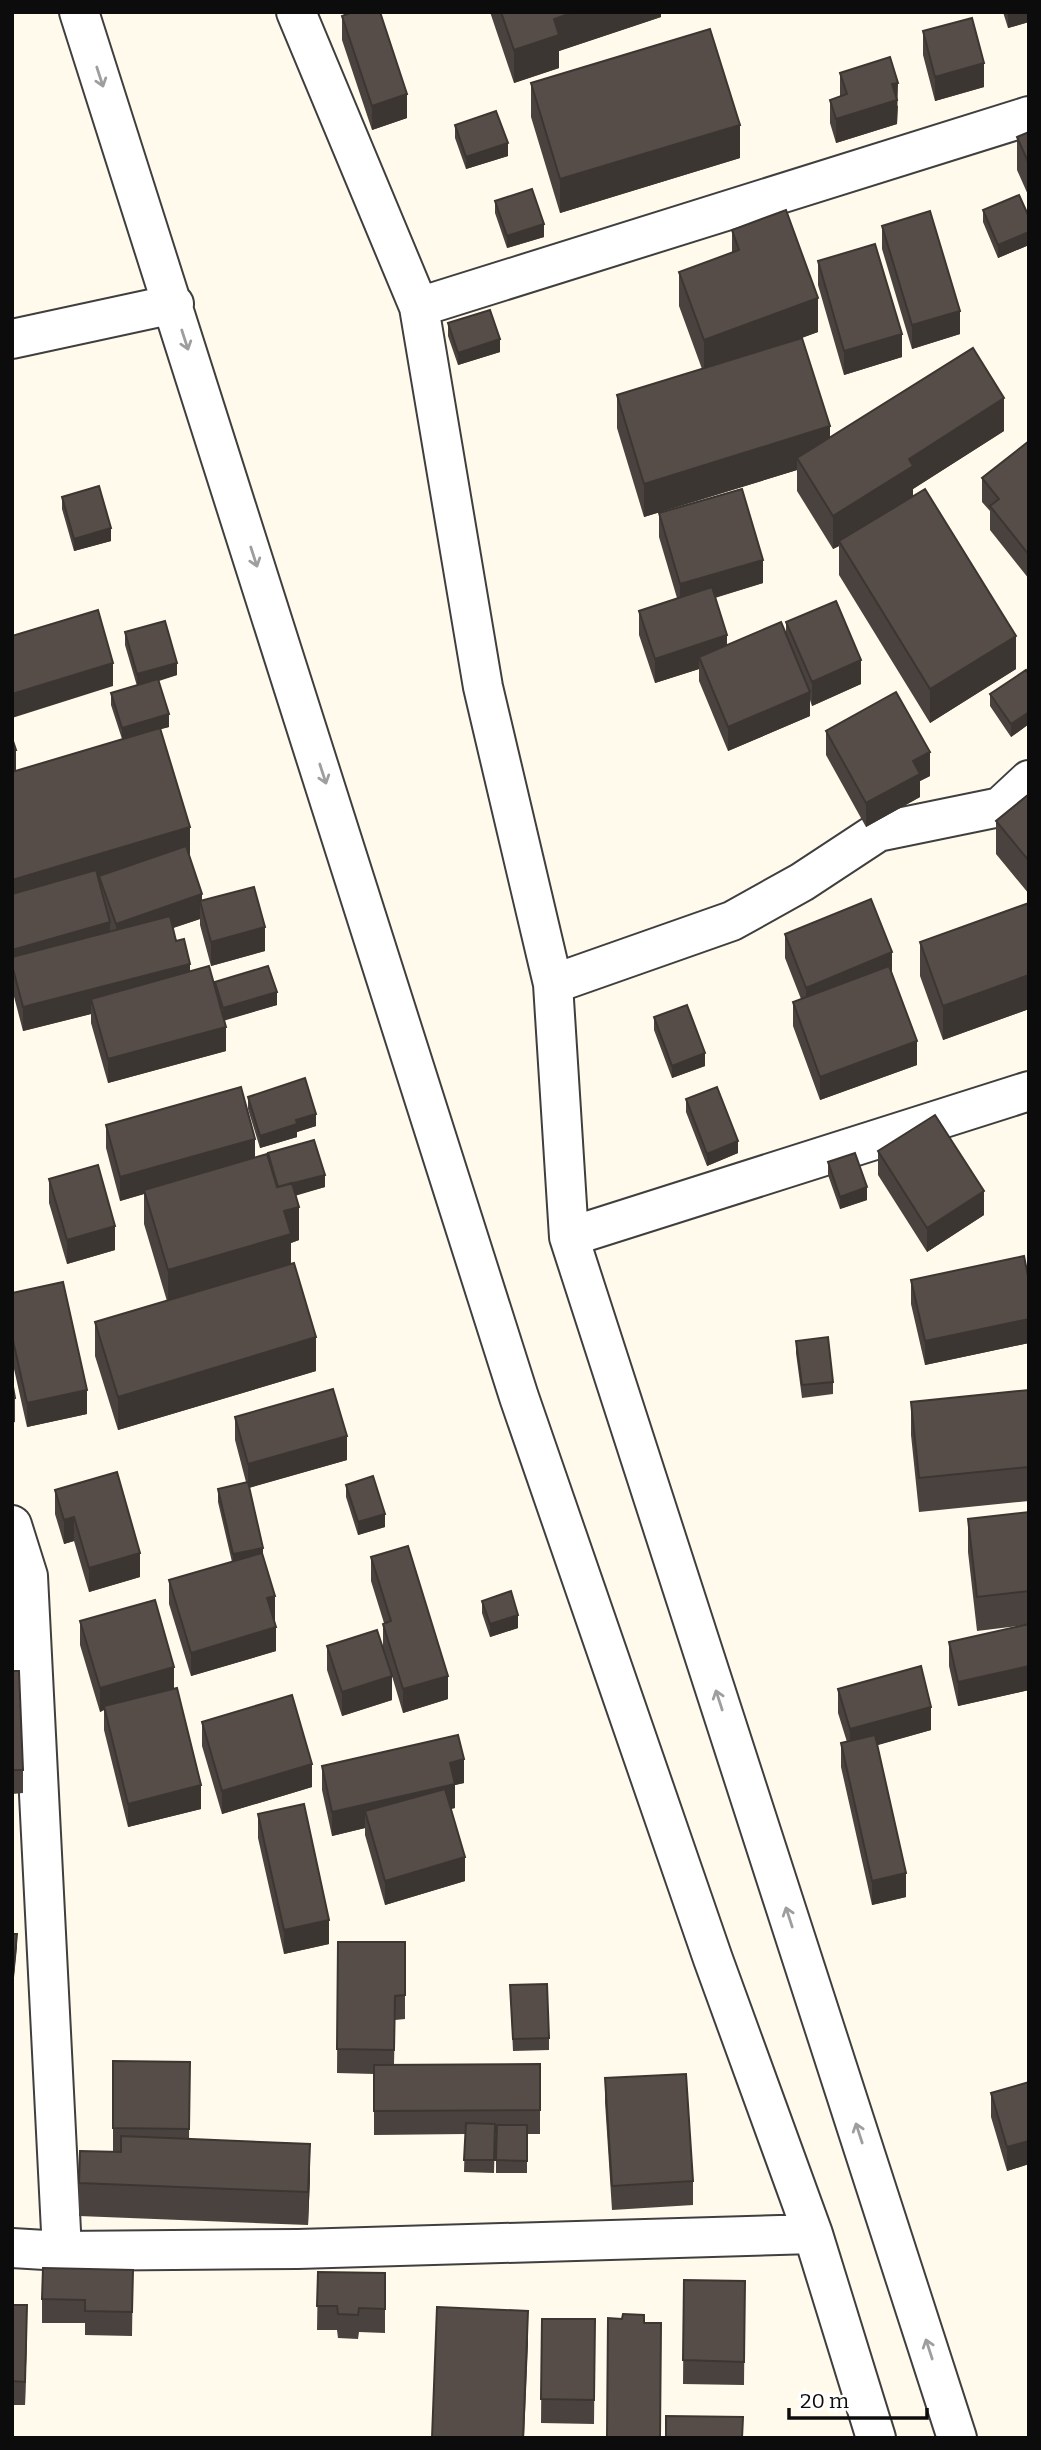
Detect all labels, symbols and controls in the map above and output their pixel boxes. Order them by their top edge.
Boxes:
one-way arrow [94,66,107,88]
one-way arrow [180,329,193,351]
one-way arrow [248,546,261,568]
one-way arrow [317,763,330,785]
one-way arrow [712,1689,725,1711]
one-way arrow [782,1906,794,1928]
one-way arrow [852,2122,865,2144]
one-way arrow [922,2339,934,2361]
scale bar [789,2376,927,2420]
text: 20 m [800,2388,849,2414]

